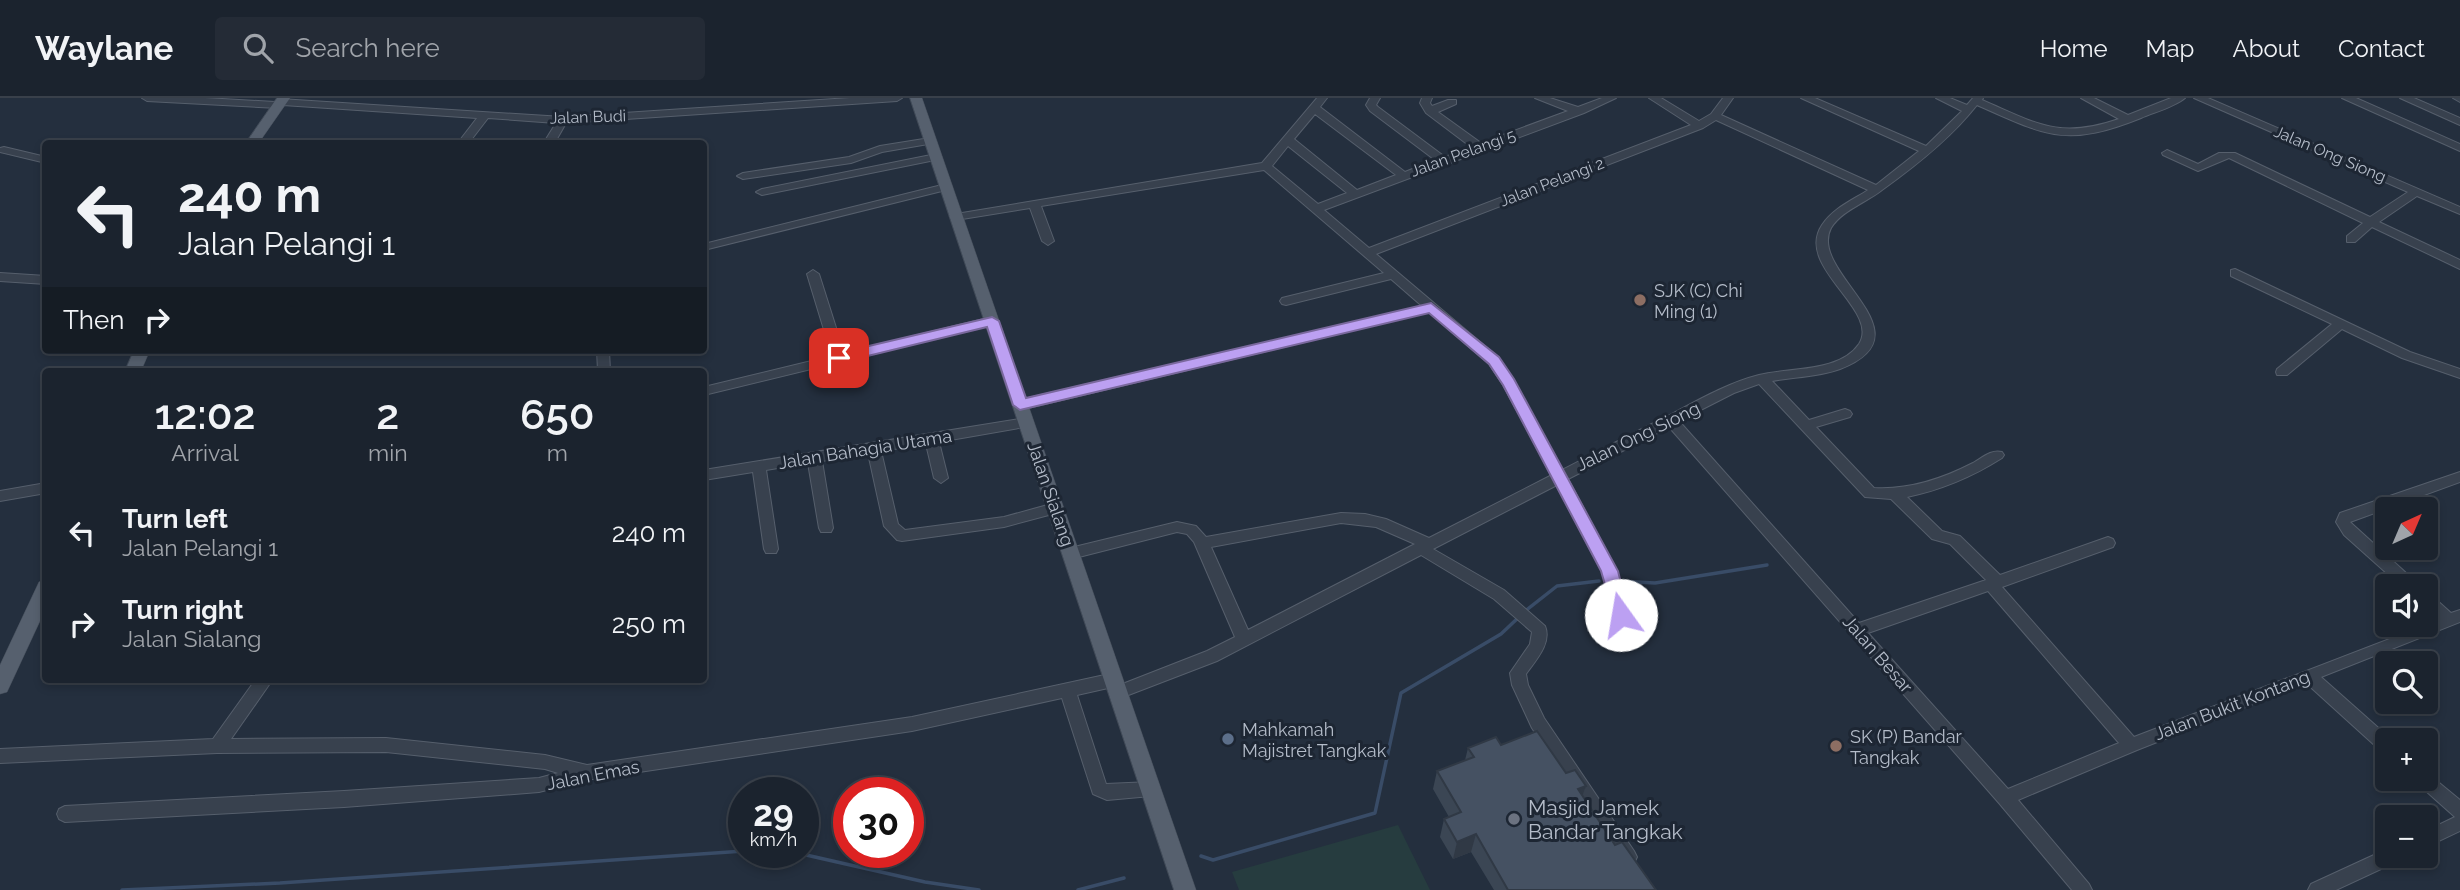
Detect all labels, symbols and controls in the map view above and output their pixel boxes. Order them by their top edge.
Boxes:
search box [215,17,705,80]
text: Waylane [35,29,173,68]
icon: search [239,29,277,67]
text: Search here [295,33,440,63]
text: Home [2040,34,2108,63]
text: Map [2146,34,2194,63]
text: About [2232,34,2300,63]
text: Contact [2338,34,2425,63]
street label: Jalan Budi [550,106,626,128]
street label: Jalan Ong Siong [2271,122,2389,186]
street label: Jalan Pelangi 5 [1408,125,1518,181]
street label: Jalan Pelangi 2 [1497,153,1607,211]
text: 240 m [178,166,321,223]
icon: left [63,168,154,259]
text: Jalan Pelangi 1 [178,225,395,262]
place label: SJK (C) Chi Ming (1) [1654,280,1743,322]
marker: SJK (C) Chi Ming (1) [1632,292,1648,308]
icon: right [138,301,176,339]
text: Then [63,305,124,335]
pin [809,328,869,388]
icon: arrive [820,339,858,377]
text: 12:02 [154,390,256,439]
text: 2 [376,390,399,439]
text: 650 [520,390,595,439]
street label: Jalan Ong Siong [1573,397,1703,475]
street label: Jalan Bahagia Utama [777,425,953,473]
text: Arrival [171,439,239,466]
text: min [368,439,408,466]
text: m [547,439,568,466]
street label: Jalan Sialang [1023,439,1079,549]
north arrow [2375,497,2438,560]
map controls [2375,497,2438,868]
text: Turn left [122,504,228,534]
icon: left [63,514,101,552]
text: 240 m [612,518,686,548]
text: Jalan Pelangi 1 [122,534,278,561]
button: sound [2375,574,2438,637]
position arrow [1584,578,1658,652]
text: Turn right [122,595,243,625]
icon: right [63,605,101,643]
text: 250 m [612,609,686,639]
street label: Jalan Besar [1839,611,1918,697]
text: Jalan Sialang [122,625,261,652]
button: search [2375,651,2438,714]
street label: Jalan Bukit Kontang [2151,666,2313,744]
place label: Mahkamah Majistret Tangkak [1242,719,1387,761]
place label: SK (P) Bandar Tangkak [1850,726,1963,768]
button: + [2375,728,2438,791]
marker: Mahkamah Majistret Tangkak [1220,731,1236,747]
marker: SK (P) Bandar Tangkak [1828,738,1844,754]
street label: Jalan Emas [545,756,641,794]
speed limit sign: 30 [833,777,924,868]
text: 29 [753,793,794,834]
place label: Masjid Jamek Bandar Tangkak [1528,795,1683,844]
button: − [2375,805,2438,868]
marker: Masjid Jamek Bandar Tangkak [1506,811,1522,827]
text: km/h [750,829,797,850]

